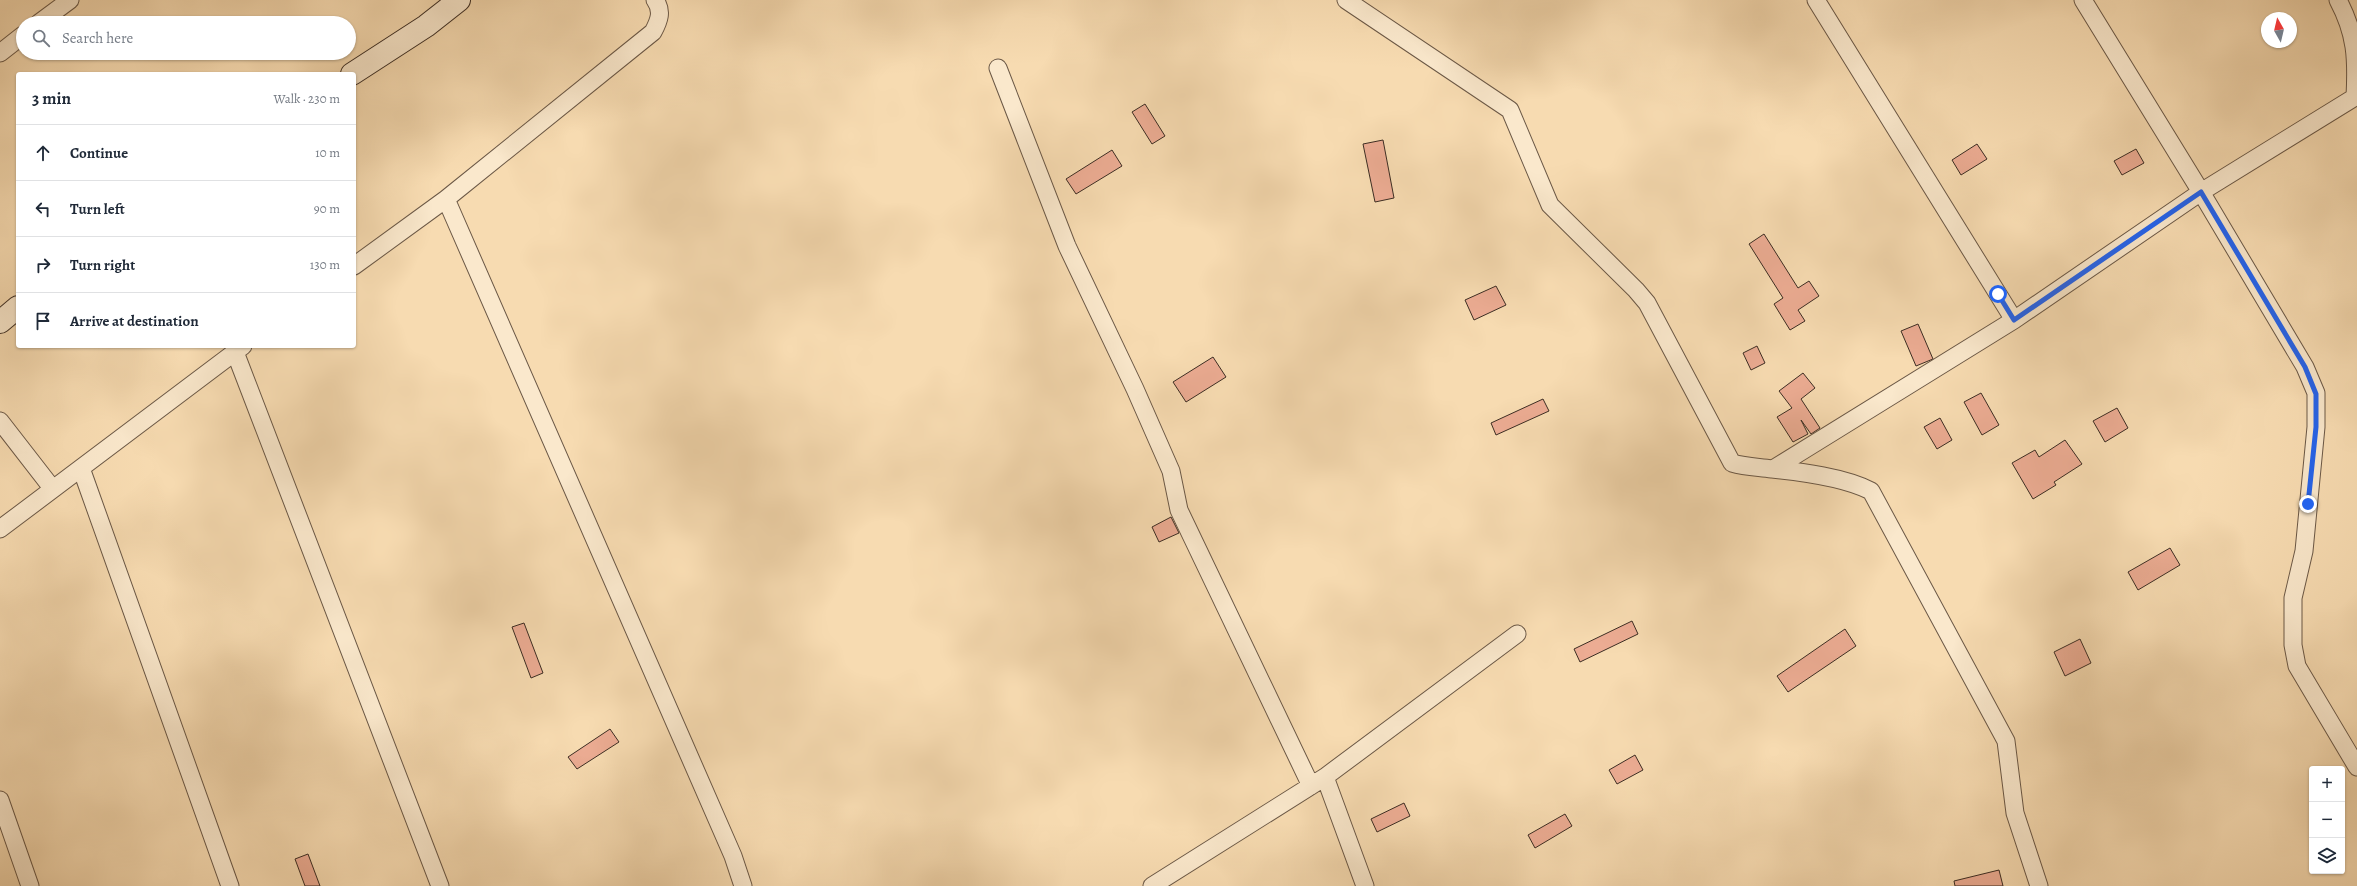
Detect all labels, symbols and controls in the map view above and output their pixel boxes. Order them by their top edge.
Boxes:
north arrow [2261,12,2297,48]
search box [16,16,356,60]
icon: search [30,27,52,49]
text: Search here [62,28,133,48]
text: 3 min [32,87,71,110]
text: Walk · 230 m [274,90,340,107]
icon: ahead [32,142,54,164]
text: Continue [70,143,128,163]
text: 10 m [315,144,340,161]
icon: left [32,198,54,220]
text: Turn left [70,199,125,219]
text: 90 m [314,200,340,217]
icon: right [32,254,54,276]
text: Turn right [70,255,135,275]
text: 130 m [310,256,340,273]
route start [1989,285,2007,303]
icon: arrive [32,310,54,332]
text: Arrive at destination [70,311,199,331]
route end [2299,495,2317,513]
map controls [2309,766,2345,874]
button: + [2309,766,2345,802]
button: − [2309,802,2345,838]
button: layers [2309,838,2345,874]

